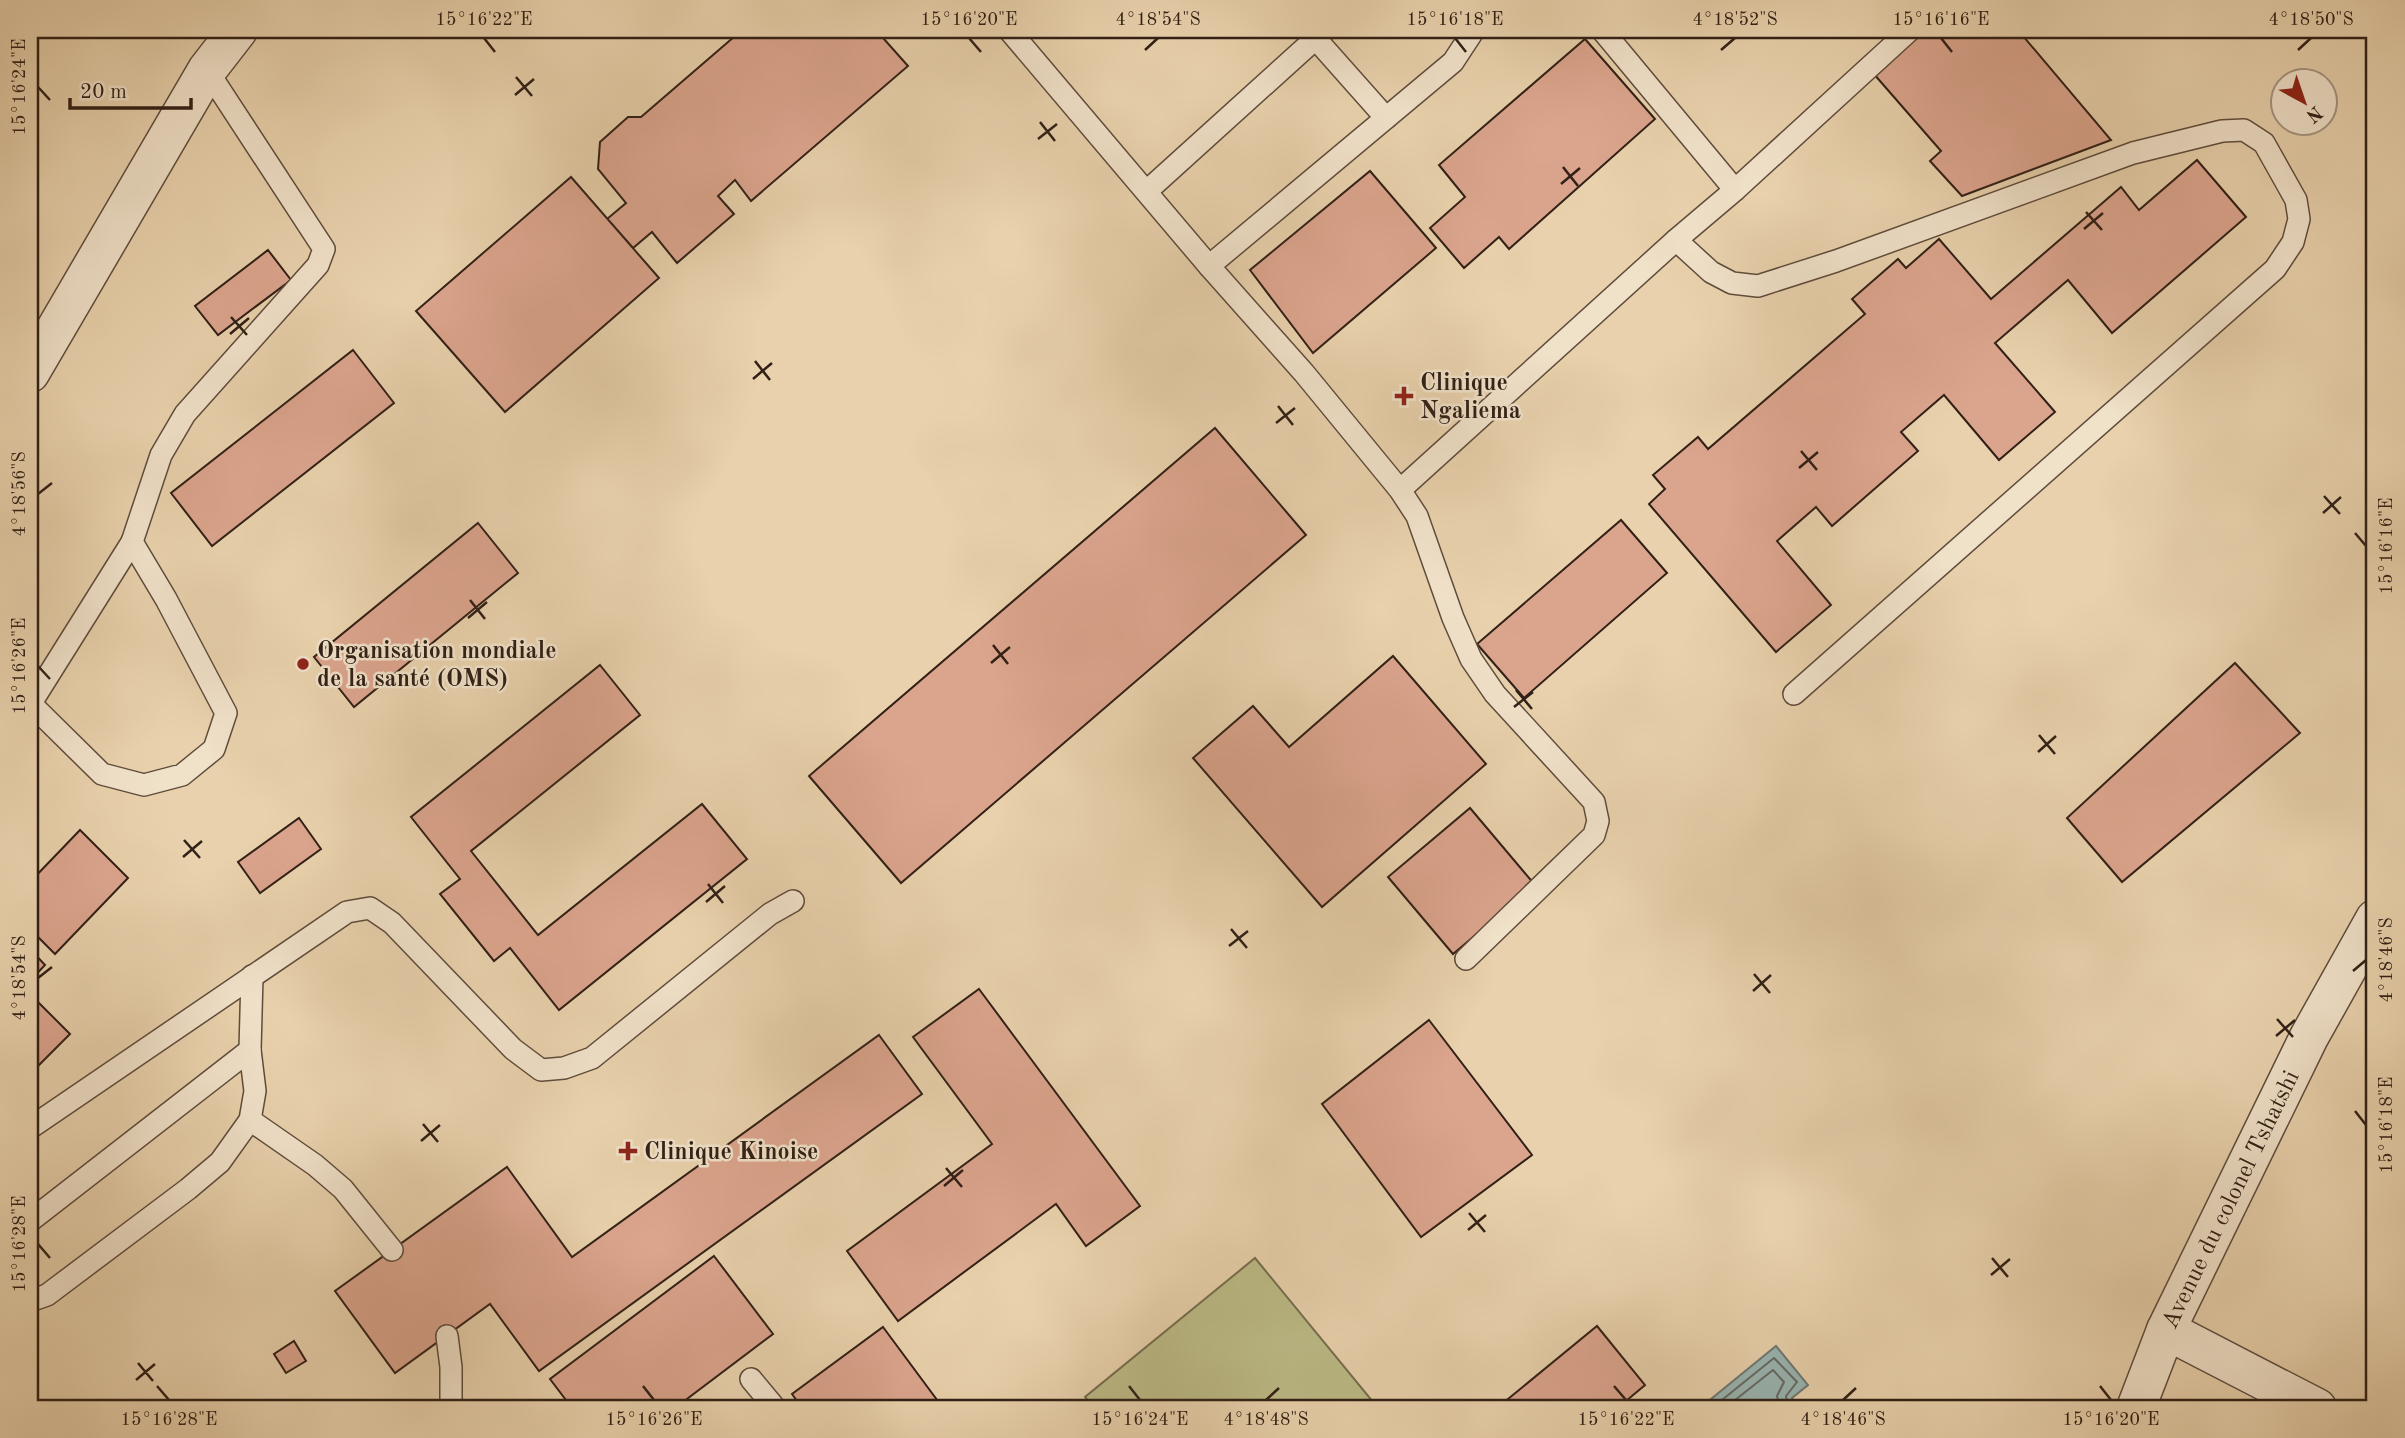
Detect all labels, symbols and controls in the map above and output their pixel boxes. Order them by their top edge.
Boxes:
text: 15°16'22"E [436,11,532,29]
text: 15°16'20"E [921,11,1017,29]
text: 4°18'54"S [1115,11,1201,29]
text: 15°16'18"E [1407,11,1503,29]
text: 4°18'52"S [1692,11,1778,29]
text: 15°16'16"E [1893,11,1989,29]
text: 4°18'50"S [2268,11,2354,29]
text: 15°16'24"E [11,39,29,135]
scale bar [70,66,191,110]
north arrow [2268,66,2338,136]
text: 20 m [80,82,127,103]
text: N [2301,101,2325,125]
place label: Clinique Ngaliema [1420,372,1521,424]
marker: Clinique Ngaliema [1394,386,1414,406]
text: 4°18'56"S [11,451,29,537]
text: 15°16'16"E [2378,498,2396,594]
text: 15°16'26"E [11,618,29,714]
place label: Organisation mondiale de la santé (OMS) [317,640,557,692]
marker: Organisation mondiale de la santé (OMS) [295,656,311,672]
text: 4°18'46"S [2378,917,2396,1003]
text: 4°18'54"S [11,935,29,1021]
street label: Avenue du colonel Tshatshi [2159,1067,2305,1333]
text: 15°16'18"E [2378,1077,2396,1173]
marker: Clinique Kinoise [618,1141,638,1161]
place label: Clinique Kinoise [644,1141,818,1165]
text: 15°16'28"E [11,1196,29,1292]
text: 15°16'28"E [121,1411,217,1429]
text: 15°16'26"E [606,1411,702,1429]
text: 15°16'24"E [1092,1411,1188,1429]
text: 4°18'48"S [1223,1411,1309,1429]
text: 15°16'22"E [1578,1411,1674,1429]
text: 4°18'46"S [1800,1411,1886,1429]
text: 15°16'20"E [2063,1411,2159,1429]

